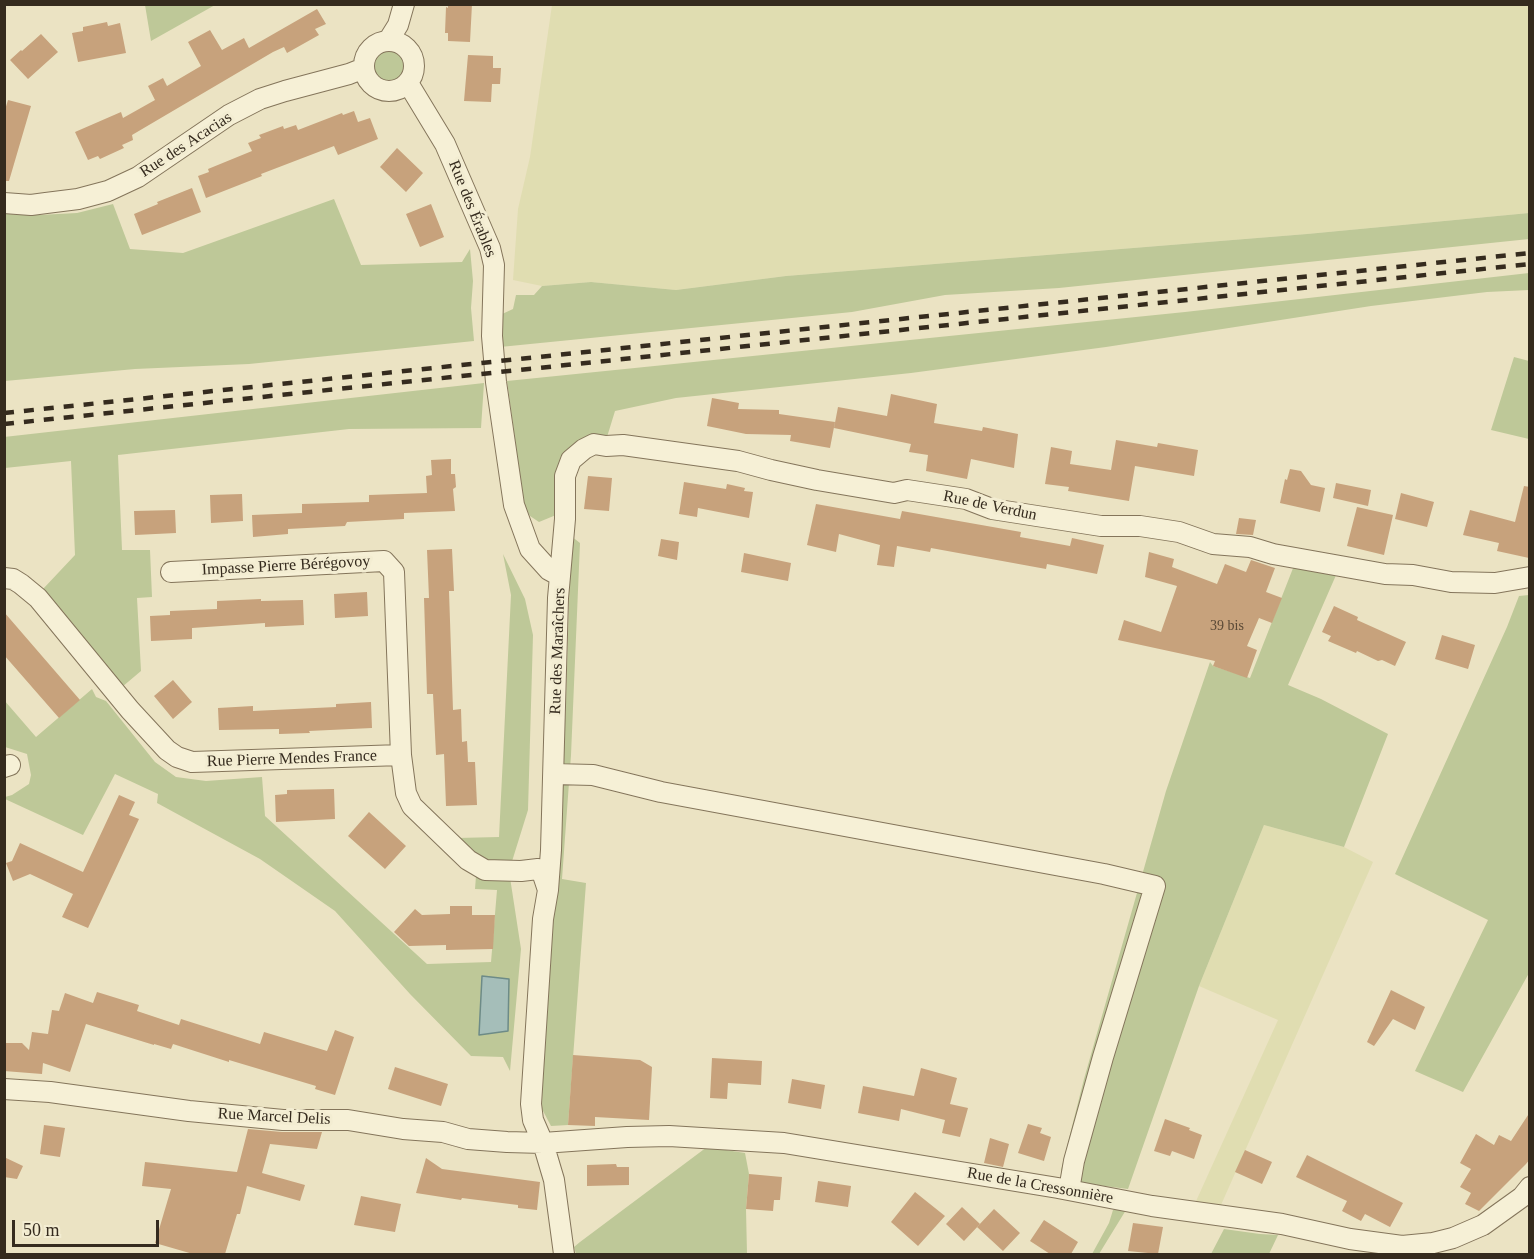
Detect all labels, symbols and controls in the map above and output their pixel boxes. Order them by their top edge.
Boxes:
street label: Rue des Acacias [136,108,236,182]
street label: Rue des Érables [444,158,500,260]
street label: Rue de Verdun [942,487,1038,525]
street label: Impasse Pierre Bérégovoy [201,552,371,580]
street label: Rue des Maraîchers [546,587,570,715]
house number: 39 bis [1210,618,1244,634]
street label: Rue Pierre Mendes France [207,746,377,772]
street label: Rue Marcel Delis [217,1104,331,1130]
street label: Rue de la Cressonnière [965,1164,1115,1208]
scale bar [15,1208,162,1246]
text: 50 m [23,1220,60,1240]

